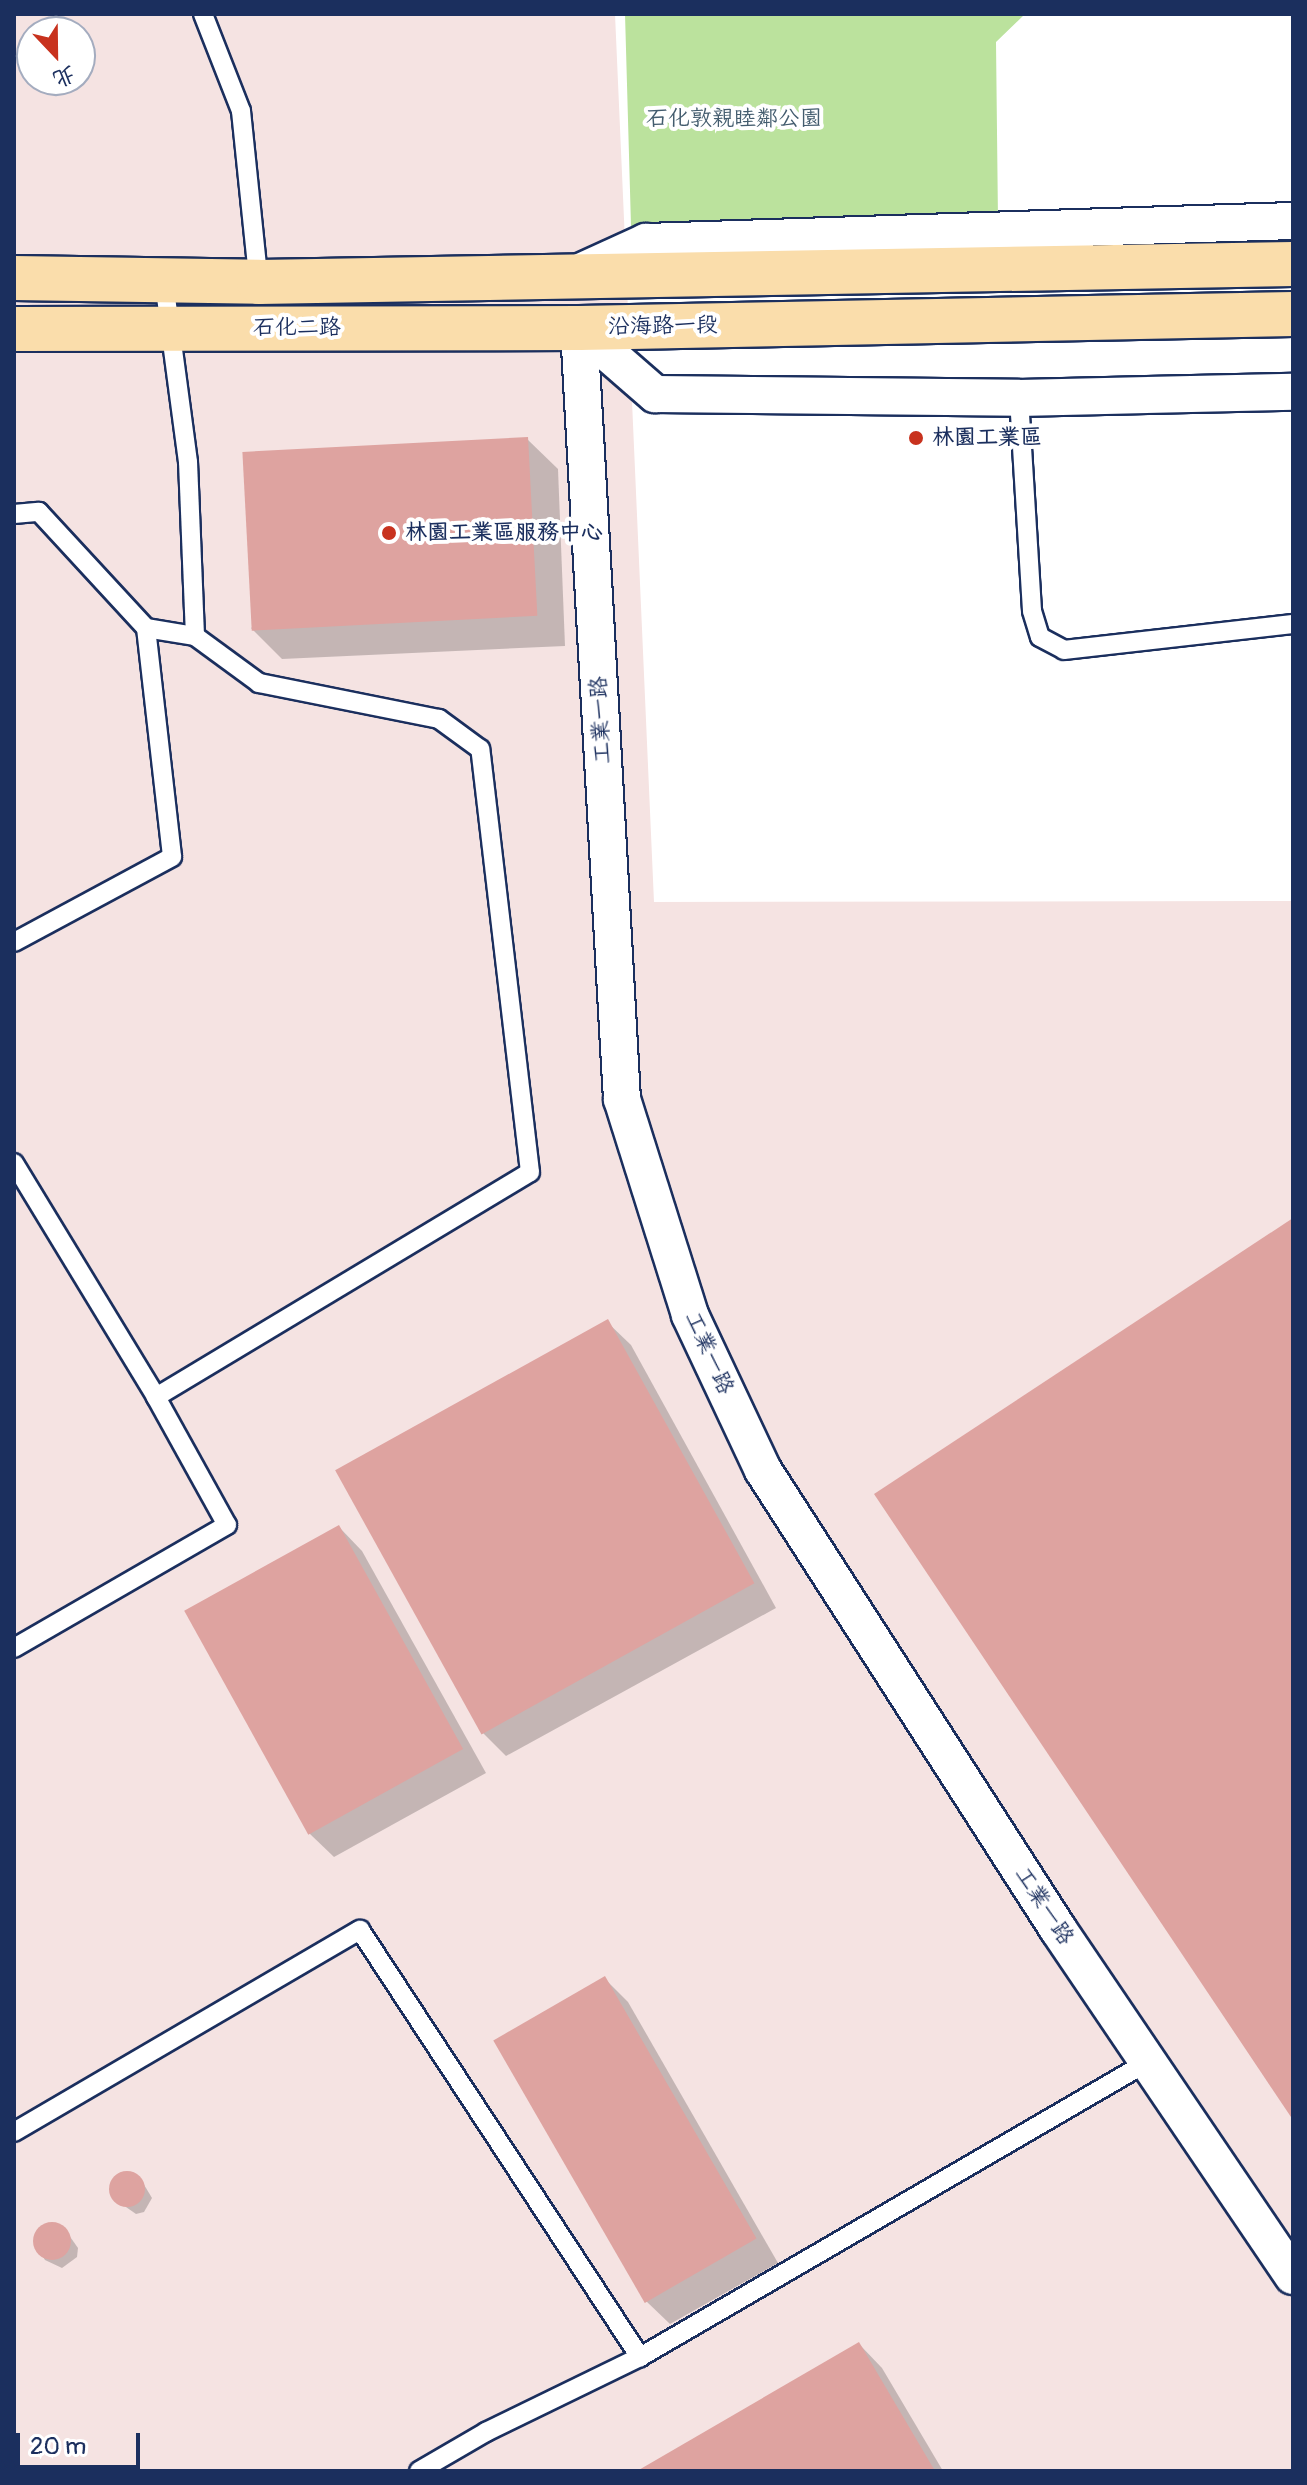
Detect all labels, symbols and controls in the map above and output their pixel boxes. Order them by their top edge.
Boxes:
north arrow [16,16,96,96]
text: 北 [49,59,80,93]
park label: 石化敦親睦鄰公園 [646,106,822,132]
street label: 沿海路一段 [608,312,718,340]
street label: 石化二路 [253,315,341,341]
place label: 林園工業區 [932,425,1042,451]
marker: 林園工業區 [907,429,925,447]
place label: 林園工業區服務中心 [405,520,603,546]
marker: 林園工業區服務中心 [380,524,398,542]
street label: 工業一路 [586,675,616,765]
street label: 工業一路 [679,1307,739,1399]
street label: 工業一路 [1009,1862,1079,1950]
scale bar [20,2417,144,2467]
text: 20 m [30,2432,86,2461]

